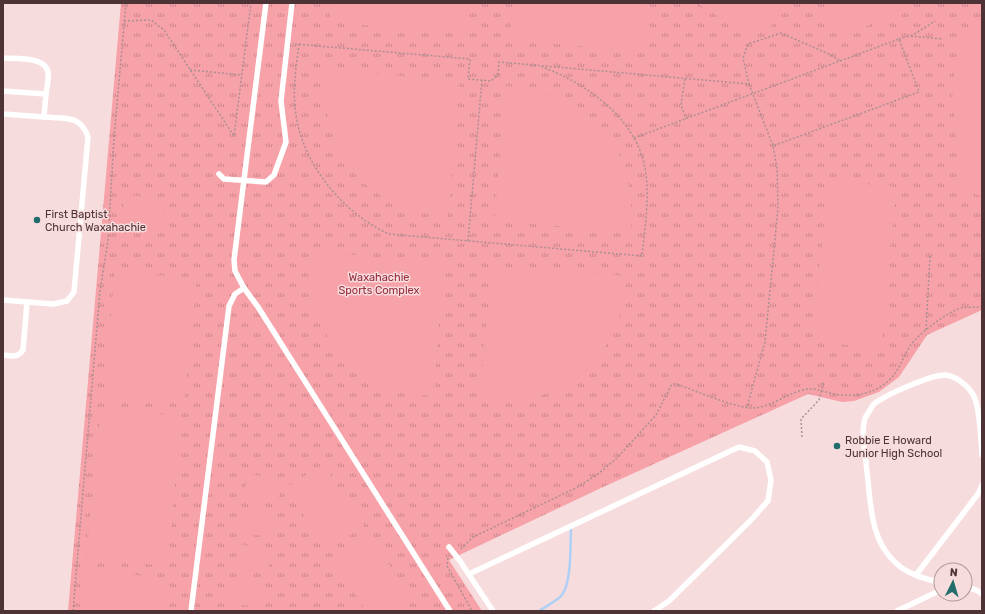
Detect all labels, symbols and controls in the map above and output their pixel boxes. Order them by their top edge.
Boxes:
place label: First Baptist Church Waxahachie [45,208,146,234]
marker: First Baptist Church Waxahachie [32,215,42,225]
park label: Waxahachie Sports Complex [338,271,420,297]
place label: Robbie E Howard Junior High School [845,434,942,460]
marker: Robbie E Howard Junior High School [832,441,842,451]
north arrow [933,562,973,602]
text: N [949,566,958,579]

